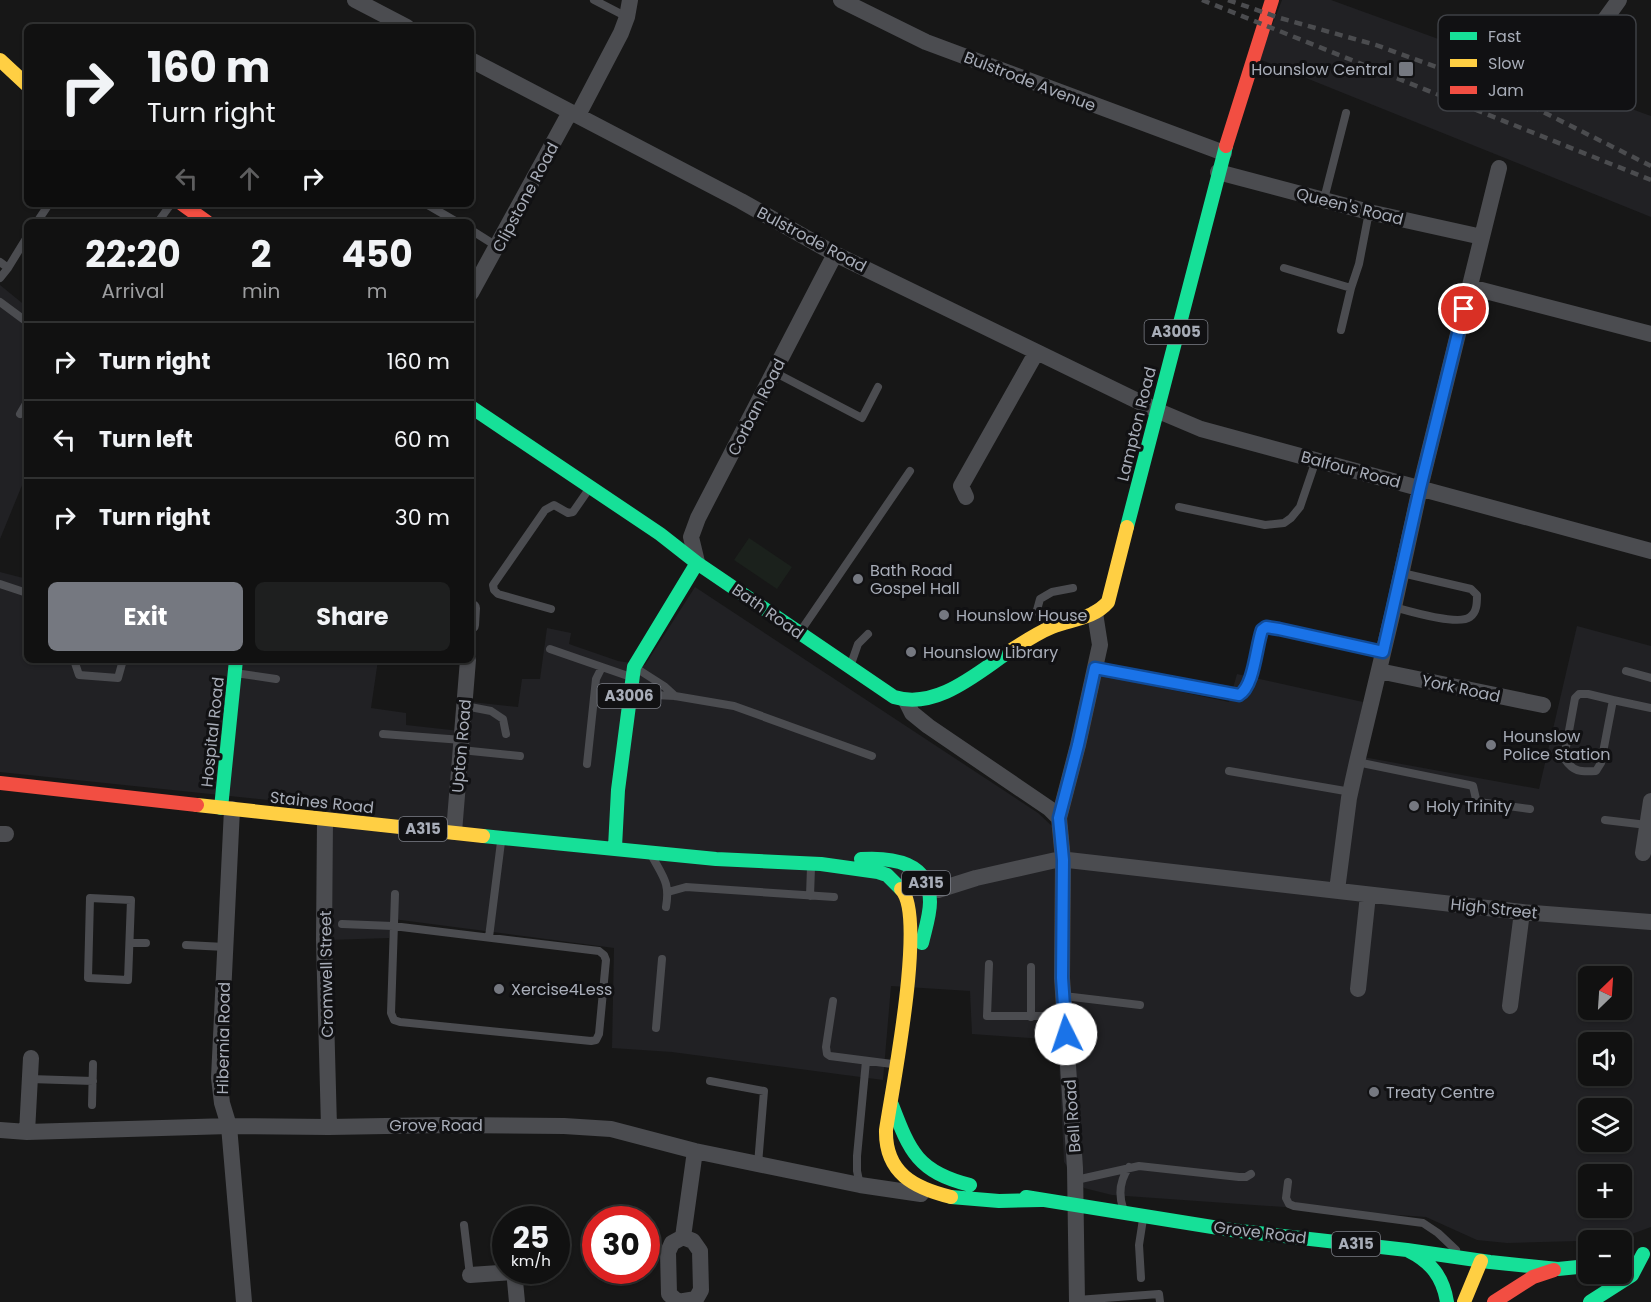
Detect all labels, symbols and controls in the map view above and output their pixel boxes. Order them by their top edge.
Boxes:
legend [1438,15,1636,111]
text: Fast [1488,25,1521,48]
text: 160 m [147,38,270,97]
street label: Bulstrode Avenue [961,46,1099,117]
icon: right [48,48,126,126]
text: Slow [1488,52,1525,75]
place label: Hounslow Central [1251,58,1392,81]
marker: Hounslow Central [1397,60,1415,78]
text: Jam [1488,79,1524,102]
text: Turn right [147,94,276,131]
street label: Clipstone Road [487,138,564,256]
icon: left [170,162,203,195]
icon: ahead [233,162,266,195]
icon: right [296,162,329,195]
street label: Queen's Road [1294,182,1406,231]
street label: Bulstrode Road [753,201,871,278]
text: 22:20 [85,229,181,280]
text: 2 [251,229,271,280]
text: 450 [341,229,413,280]
text: Arrival [101,277,164,305]
text: min [242,277,280,305]
text: m [367,277,387,305]
pin [1438,283,1489,334]
icon: arrive [1447,292,1480,325]
road number: A3005 [1144,320,1208,344]
icon: right [48,345,81,378]
text: Turn right [99,346,210,377]
text: 160 m [387,346,450,377]
street label: Corban Road [722,355,791,460]
street label: Lampton Road [1111,364,1162,484]
icon: left [48,423,81,456]
text: Turn left [99,424,193,455]
text: 60 m [394,424,450,455]
street label: Balfour Road [1299,445,1403,494]
icon: right [48,501,81,534]
text: Turn right [99,502,210,533]
text: 30 m [395,502,450,533]
place label: Bath Road Gospel Hall [870,559,960,600]
marker: Bath Road Gospel Hall [851,572,865,586]
street label: Bath Road [727,578,808,645]
button: Exit [48,582,243,651]
button: Share [255,582,450,651]
place label: Hounslow House [956,604,1088,627]
marker: Hounslow House [937,608,951,622]
place label: Hounslow Library [923,641,1058,664]
marker: Hounslow Library [904,645,918,659]
street label: York Road [1420,669,1502,708]
street label: Hospital Road [195,676,230,788]
road number: A3006 [598,684,660,708]
street label: Upton Road [446,698,477,794]
place label: Hounslow Police Station [1503,725,1611,766]
marker: Hounslow Police Station [1484,738,1498,752]
street label: Staines Road [269,786,375,819]
place label: Holy Trinity [1426,795,1512,818]
marker: Holy Trinity [1407,799,1421,813]
road number: A315 [399,817,447,841]
road number: A315 [902,871,950,895]
street label: High Street [1449,893,1539,925]
street label: Cromwell Street [314,910,339,1038]
north arrow [1578,966,1632,1020]
map controls [1578,966,1632,1284]
place label: Xercise4Less [511,978,612,1001]
street label: Hibernia Road [211,982,236,1094]
marker: Xercise4Less [492,982,506,996]
position arrow [1034,1002,1098,1066]
button: sound [1578,1032,1632,1086]
street label: Bell Road [1058,1079,1087,1153]
place label: Treaty Centre [1386,1081,1495,1104]
marker: Treaty Centre [1367,1085,1381,1099]
button: layers [1578,1098,1632,1152]
street label: Grove Road [389,1114,483,1137]
button: + [1578,1164,1632,1218]
speed limit sign: 30 [582,1206,660,1284]
street label: Grove Road [1212,1215,1308,1250]
text: 25 [513,1216,549,1259]
button: − [1578,1230,1632,1284]
road number: A315 [1332,1232,1380,1256]
text: km/h [511,1250,551,1271]

